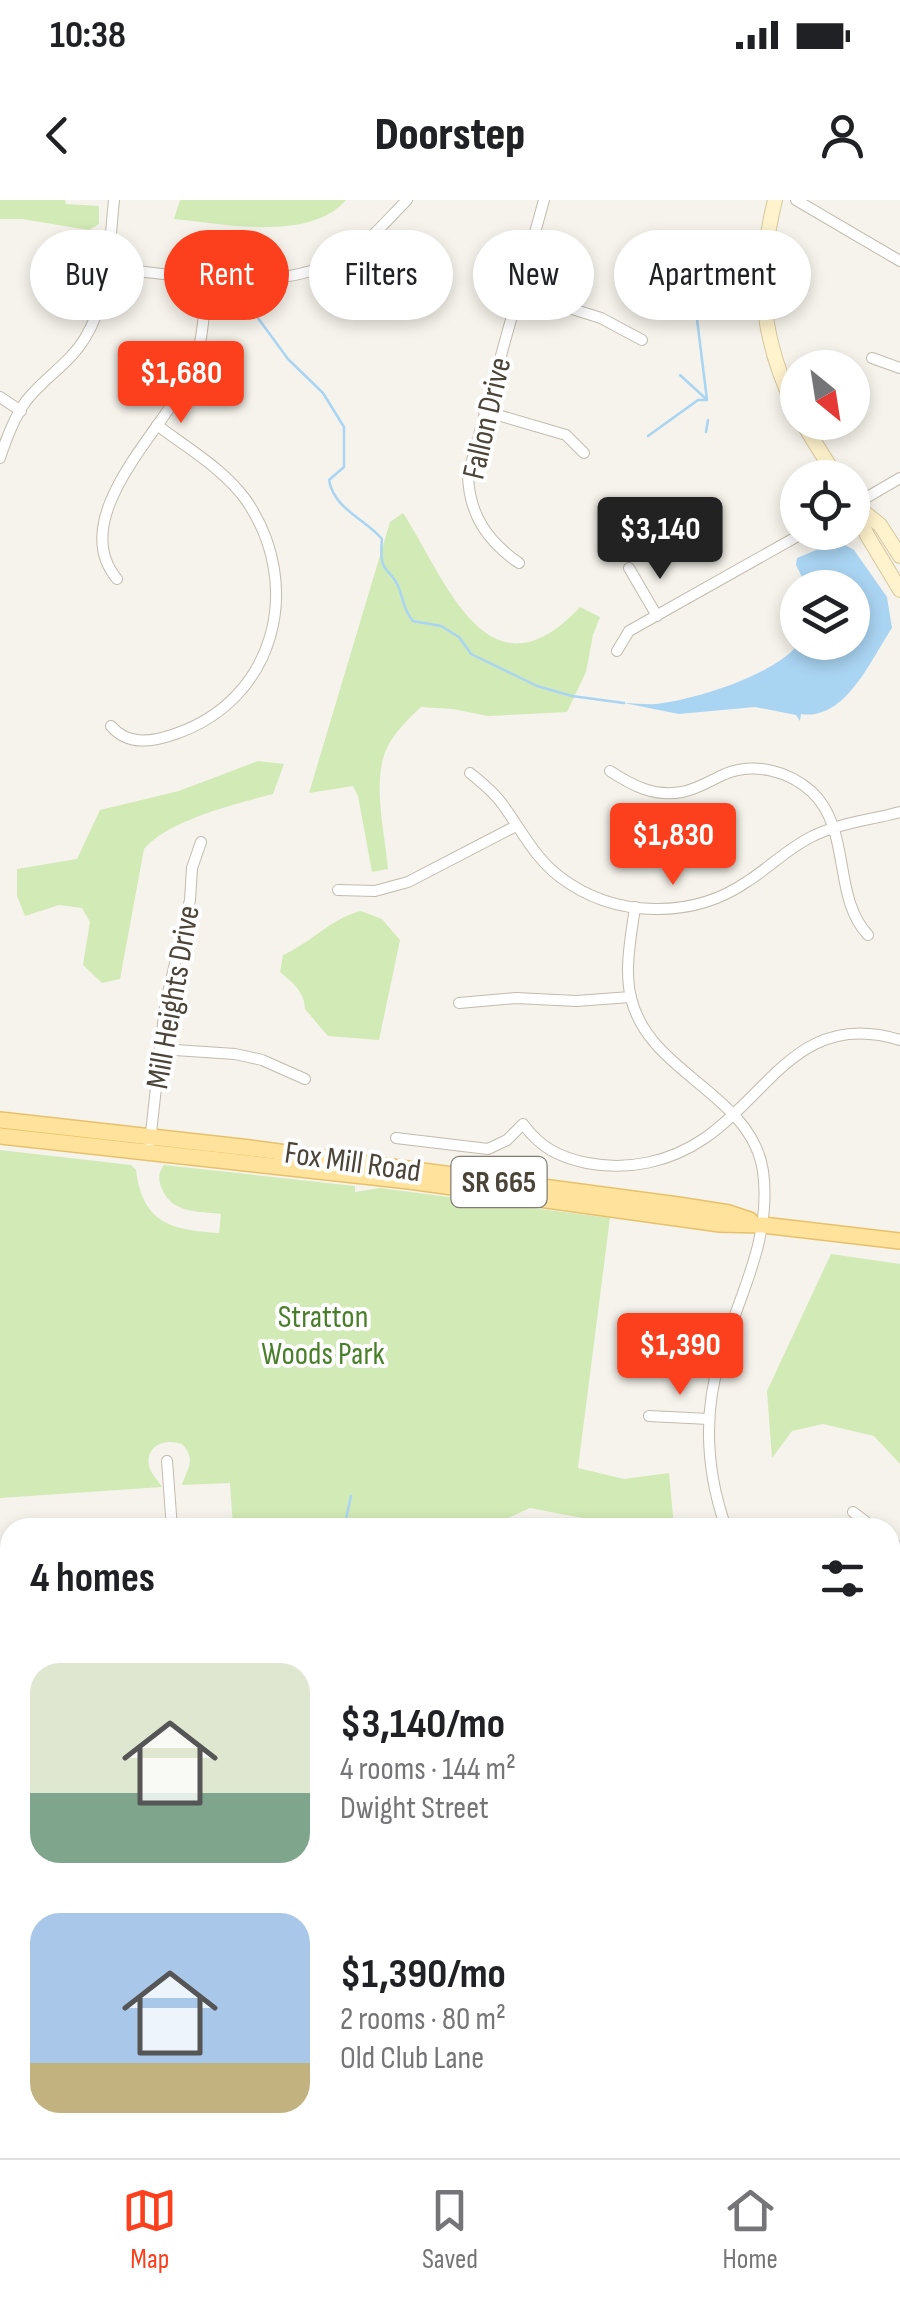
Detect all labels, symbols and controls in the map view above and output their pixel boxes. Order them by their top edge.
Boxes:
text: 10:38 [50,13,126,58]
icon: back [30,108,85,163]
text: Doorstep [375,108,525,163]
icon: person [815,108,870,163]
chip: Buy [30,230,144,320]
chip: Rent [164,230,289,320]
chip: Filters [309,230,453,320]
chip: New [473,230,594,320]
chip: Apartment [614,230,811,320]
pin: $1,680 [100,341,262,426]
north arrow [780,350,870,440]
map controls [780,350,870,660]
text: $1,680 [140,354,222,393]
street label: Fallon Drive [455,354,520,483]
button: locate [780,460,870,550]
pin: $3,140 [579,497,741,582]
text: $3,140 [620,510,700,549]
button: layers [780,570,870,660]
pin: $1,830 [592,803,754,888]
text: $1,830 [632,816,714,855]
street label: Mill Heights Drive [138,902,209,1092]
street label: Fox Mill Road [282,1134,423,1191]
road number: SR 665 [452,1157,546,1207]
park label: Stratton Woods Park [261,1298,385,1374]
pin: $1,390 [599,1313,761,1398]
text: $1,390 [639,1326,721,1365]
icon: filters [815,1551,870,1606]
text: 4 homes [30,1553,155,1604]
text: $3,140/mo [340,1699,505,1750]
icon: home [110,1703,230,1823]
text: 4 rooms · 144 m² [340,1750,516,1789]
text: Dwight Street [340,1789,489,1828]
text: $1,390/mo [340,1949,506,2000]
icon: home [110,1953,230,2073]
text: 2 rooms · 80 m² [340,2000,506,2039]
text: Old Club Lane [340,2039,484,2078]
tab: Map [122,2183,177,2276]
tab: Saved [422,2183,478,2276]
tab: Home [723,2183,778,2276]

